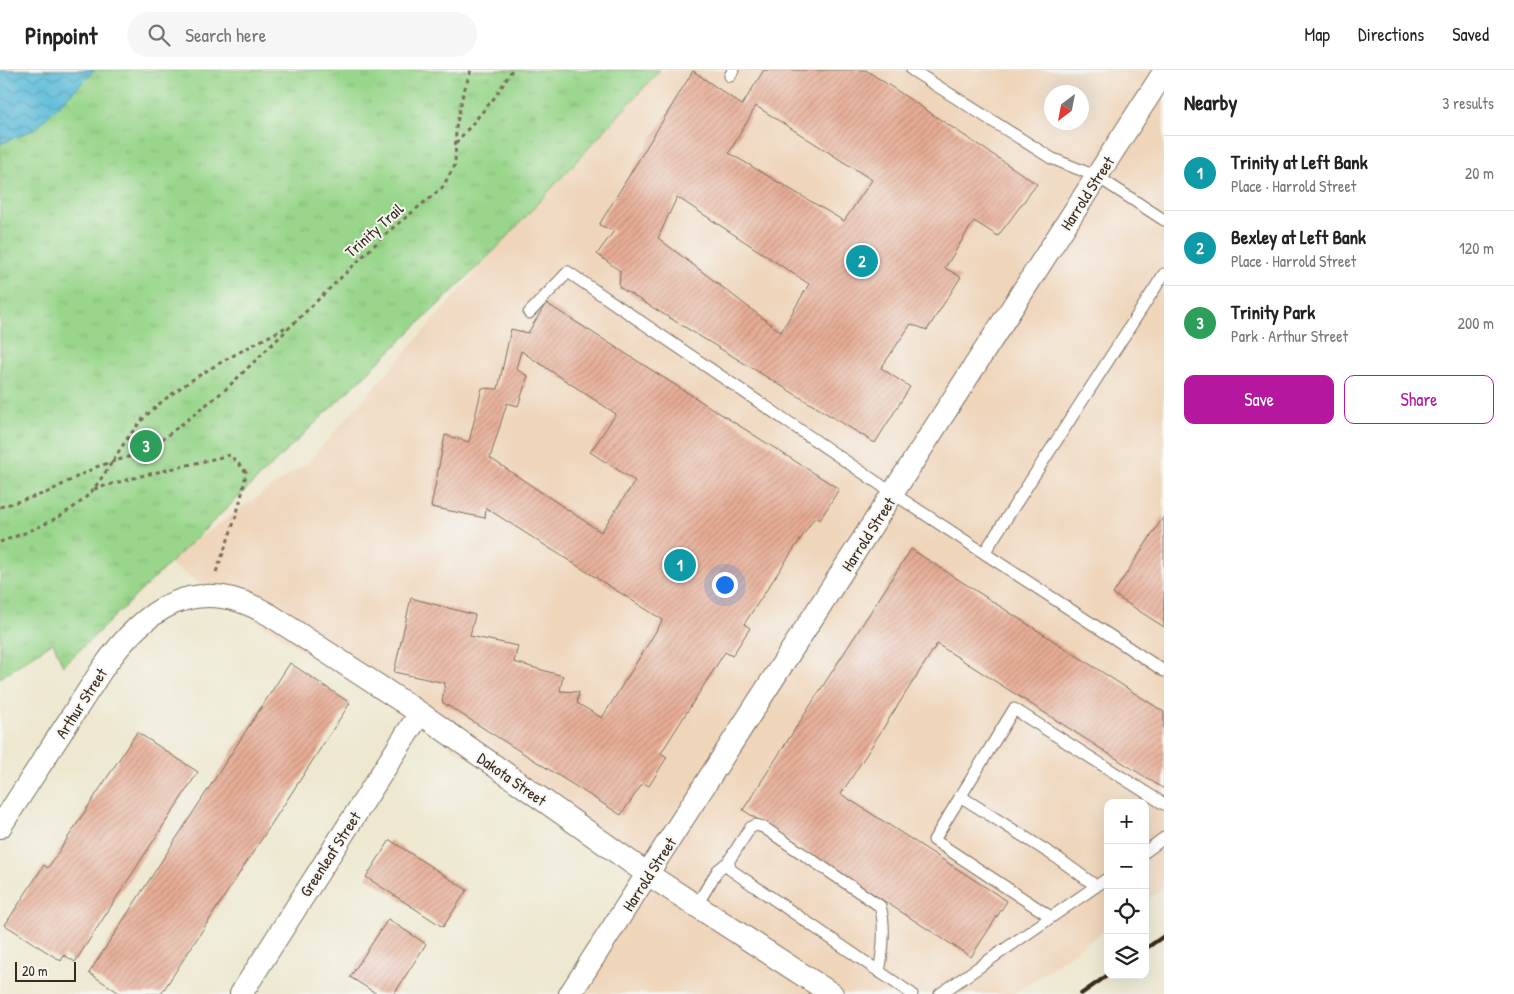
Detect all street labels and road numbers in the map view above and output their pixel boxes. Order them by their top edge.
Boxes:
street label: Harrold Street [1055,151,1119,234]
street label: Trinity Trail [340,197,409,262]
street label: Harrold Street [836,492,900,575]
street label: Arthur Street [50,663,112,742]
street label: Dakota Street [473,747,551,811]
street label: Greenleaf Street [294,807,366,901]
street label: Harrold Street [617,832,681,915]

